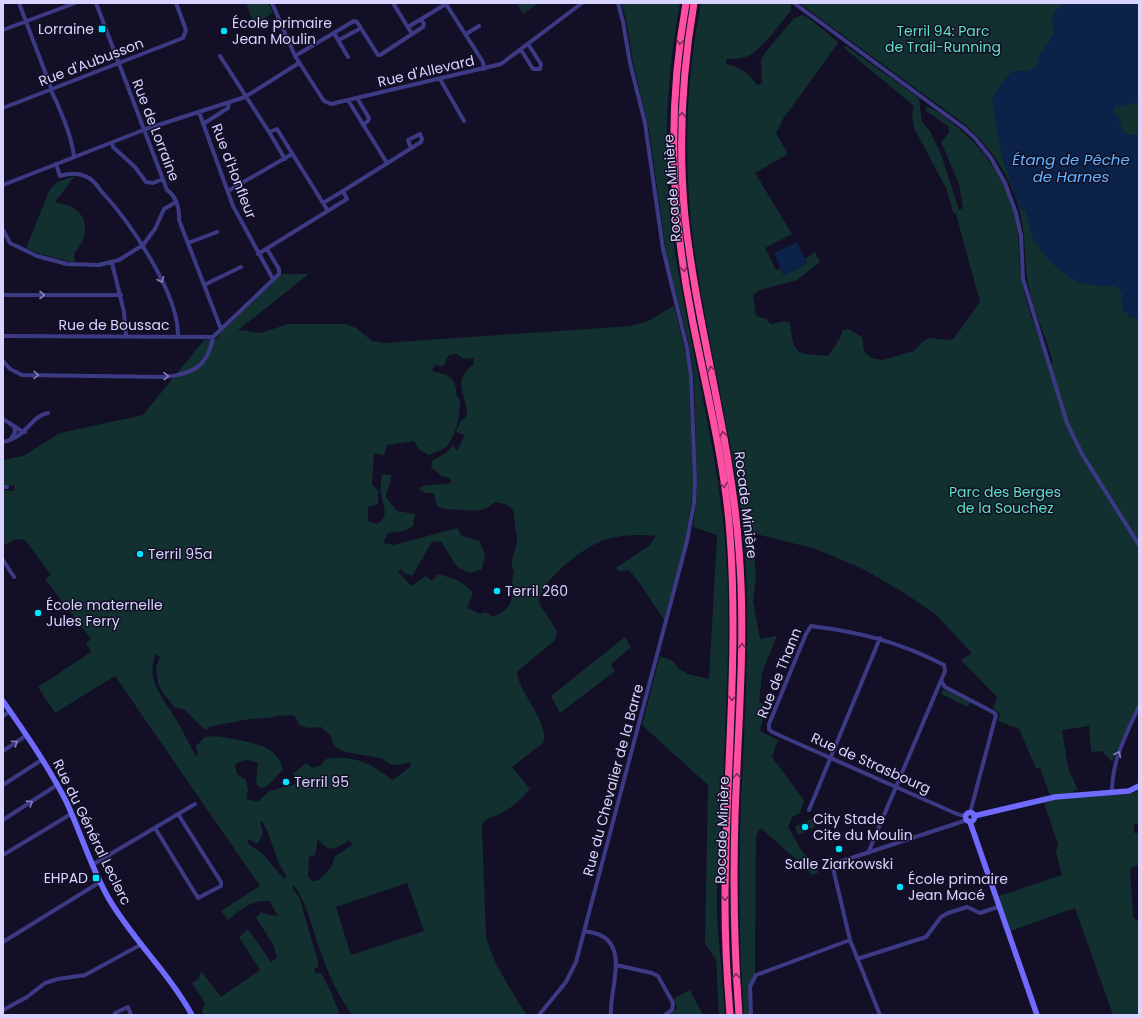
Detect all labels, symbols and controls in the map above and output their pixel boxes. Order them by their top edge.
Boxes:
place label: École primaire Jean Moulin [232,13,332,49]
place label: Lorraine [38,19,94,39]
park label: Terril 94: Parc de Trail-Running [885,21,1001,57]
marker: Lorraine [97,24,107,34]
marker: École primaire Jean Moulin [219,26,229,36]
street label: Rue d'Aubusson [36,33,146,91]
one-way arrow [676,38,685,45]
street label: Rue d'Allevard [376,50,476,92]
street label: Rue de Lorraine [127,76,185,184]
one-way arrow [677,112,686,118]
street label: Rue d'Honfleur [207,121,261,221]
street label: Rocade Minière [658,133,686,242]
water label: Étang de Pêche de Harnes [1012,149,1130,187]
one-way arrow [679,265,688,272]
one-way arrow [156,275,164,283]
one-way arrow [39,291,45,299]
street label: Rue de Boussac [59,315,169,335]
one-way arrow [707,365,715,372]
one-way arrow [33,371,39,379]
one-way arrow [163,372,169,381]
one-way arrow [720,430,728,437]
street label: Rocade Minière [730,450,763,560]
one-way arrow [719,482,728,488]
park label: Parc des Berges de la Souchez [949,482,1061,518]
place label: Terril 95a [148,544,212,564]
marker: Terril 95a [135,549,145,559]
place label: Terril 260 [505,581,568,601]
marker: Terril 260 [492,586,502,596]
place label: École maternelle Jules Ferry [46,595,163,631]
marker: École maternelle Jules Ferry [33,608,43,618]
street label: Rue de Thann [752,625,806,721]
one-way arrow [738,643,746,649]
street label: Rue du Chevalier de la Barre [578,681,648,878]
one-way arrow [728,695,736,701]
street label: Rue de Strasbourg [808,728,934,798]
one-way arrow [11,740,18,748]
one-way arrow [1113,750,1121,758]
street label: Rue du Général Leclerc [48,756,136,908]
place label: Terril 95 [294,772,349,792]
one-way arrow [733,773,741,779]
street label: Rocade Minière [710,775,734,884]
marker: Terril 95 [281,777,291,787]
one-way arrow [26,800,33,807]
place label: City Stade Cite du Moulin [813,809,913,845]
marker: City Stade Cite du Moulin [800,822,810,832]
marker: Salle Ziarkowski [834,844,844,854]
place label: Salle Ziarkowski [785,854,893,874]
place label: EHPAD [44,868,88,888]
place label: École primaire Jean Macé [908,869,1008,905]
marker: EHPAD [91,873,101,883]
marker: École primaire Jean Macé [895,882,905,892]
one-way arrow [721,895,729,901]
one-way arrow [732,973,741,979]

